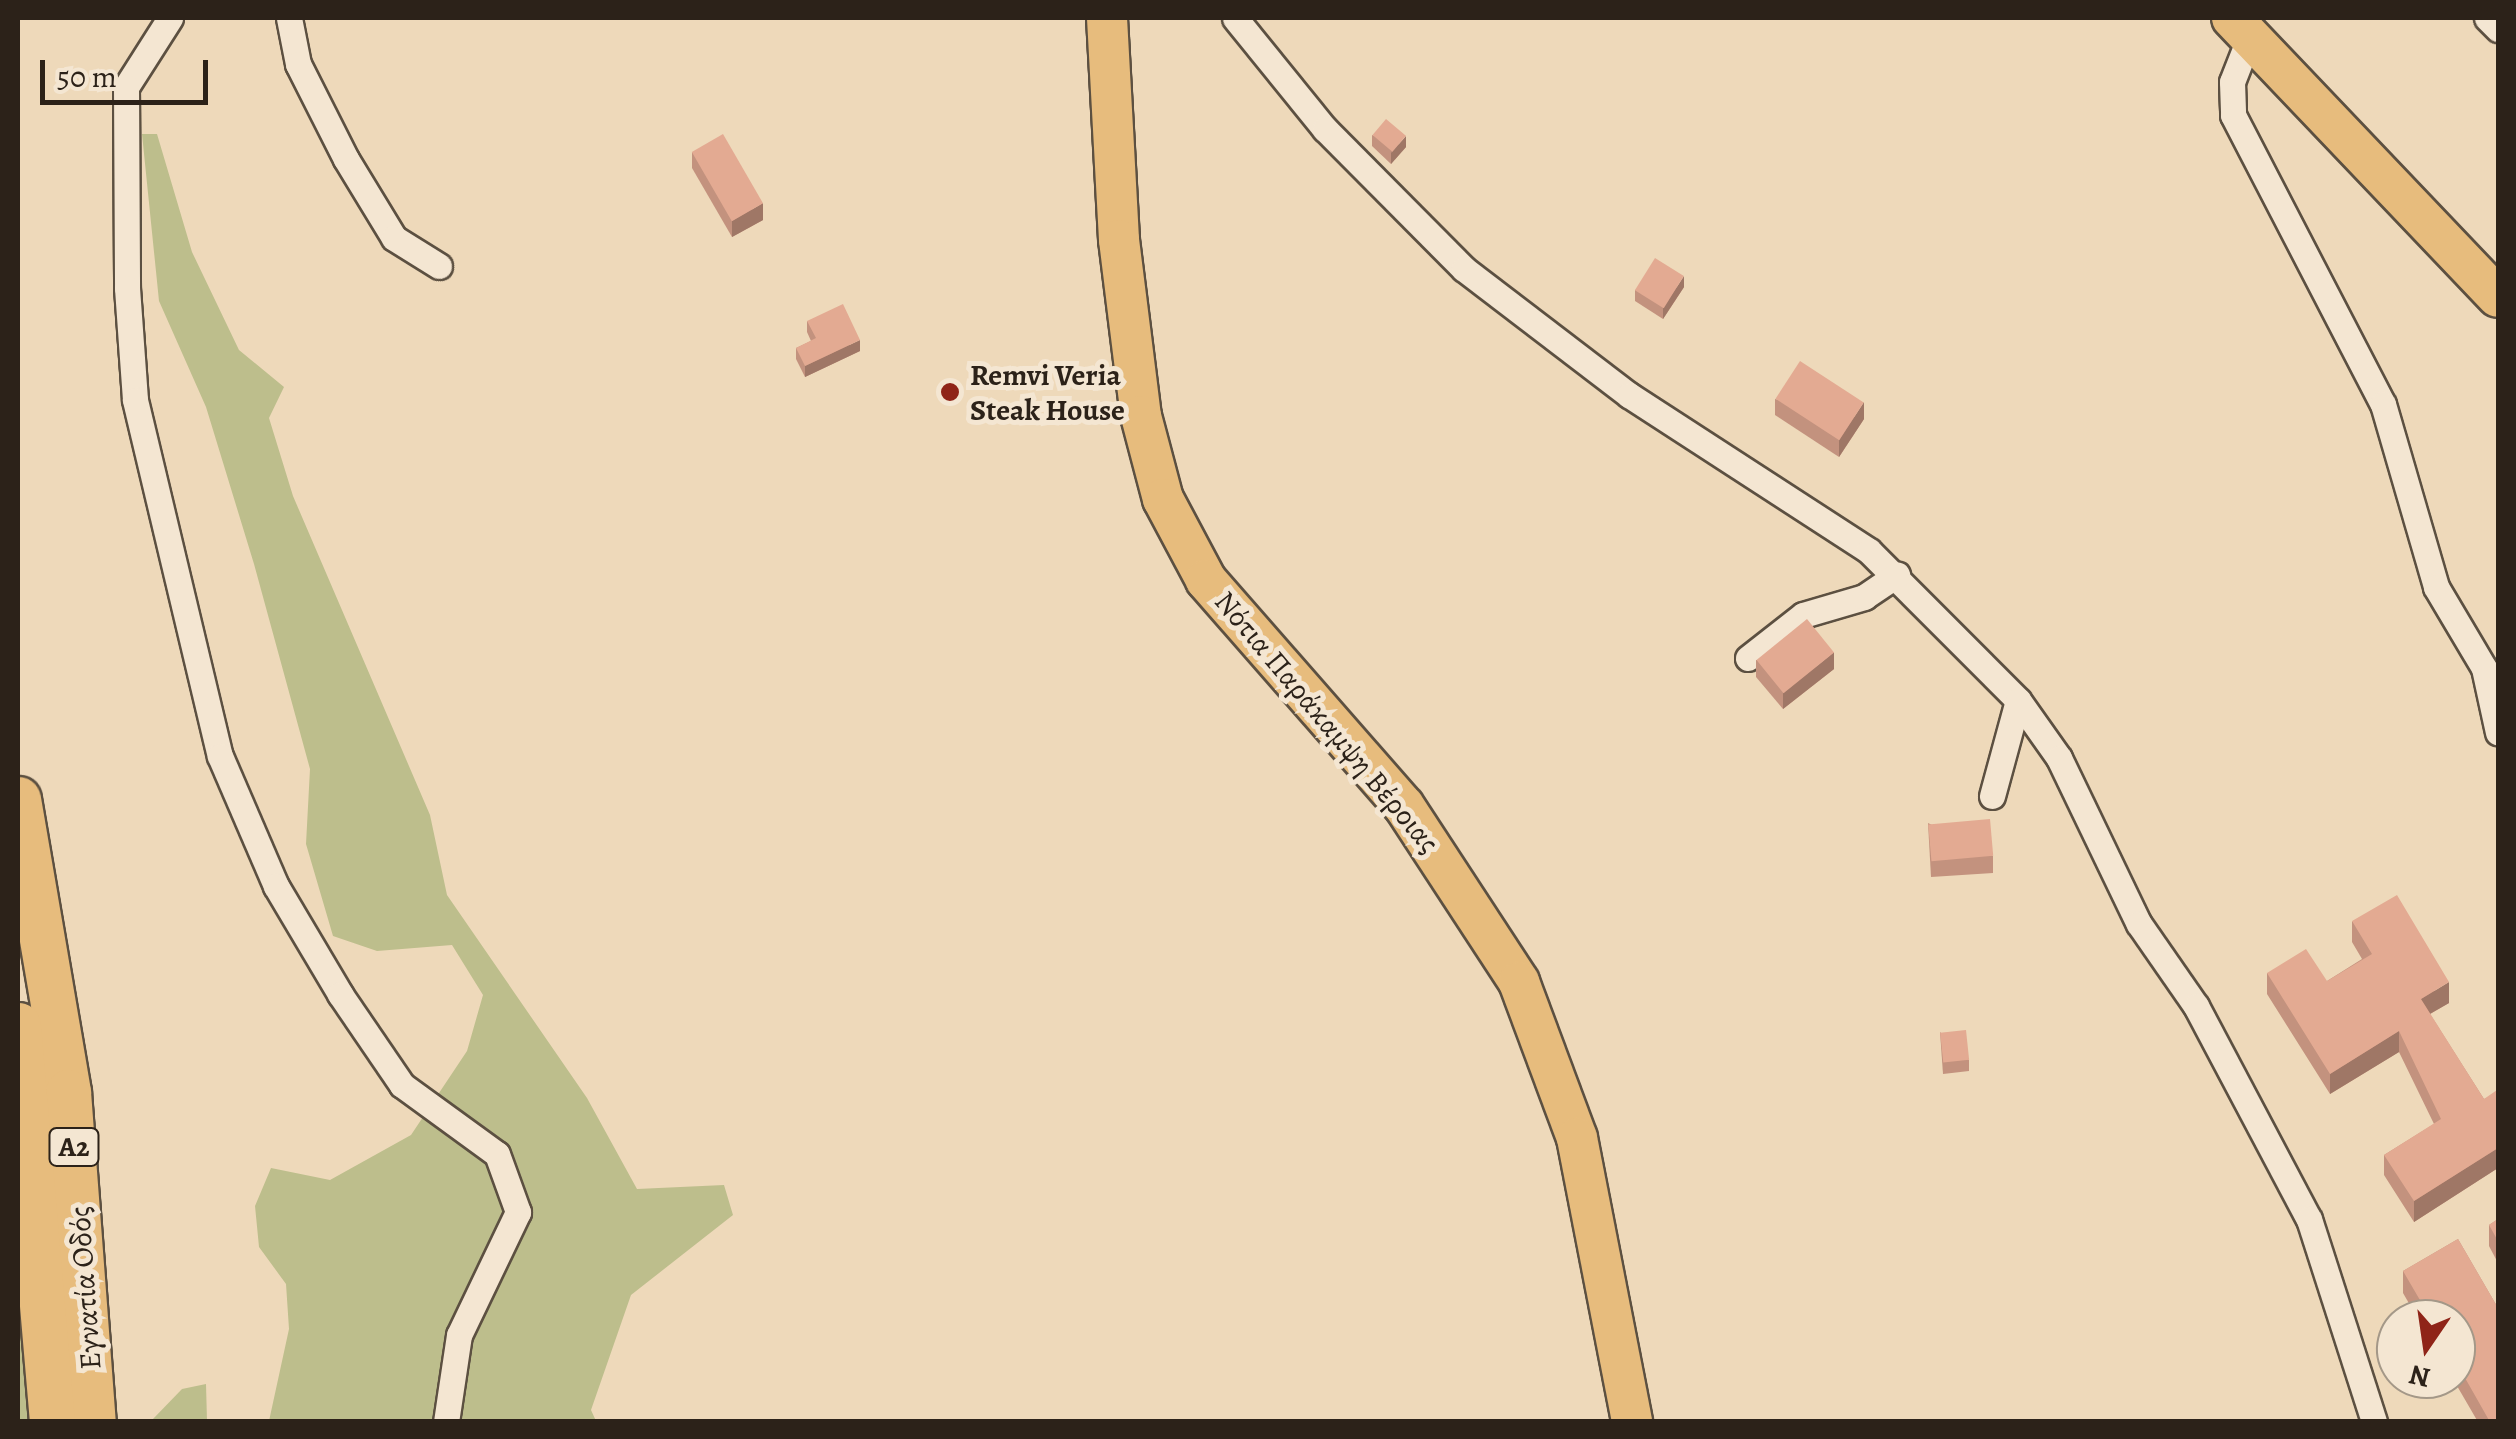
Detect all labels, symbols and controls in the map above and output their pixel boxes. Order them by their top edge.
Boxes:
scale bar [45,40,212,102]
text: 50 m [57,57,117,97]
place label: Remvi Veria Steak House [970,357,1125,428]
marker: Remvi Veria Steak House [939,381,961,403]
street label: Νότια Παράκαμψη Βέροιας [1207,584,1447,860]
road number: Α2 [46,1124,102,1170]
street label: Εγνατία Οδός [61,1205,109,1371]
north arrow [2376,1299,2476,1399]
text: N [2406,1355,2434,1397]

